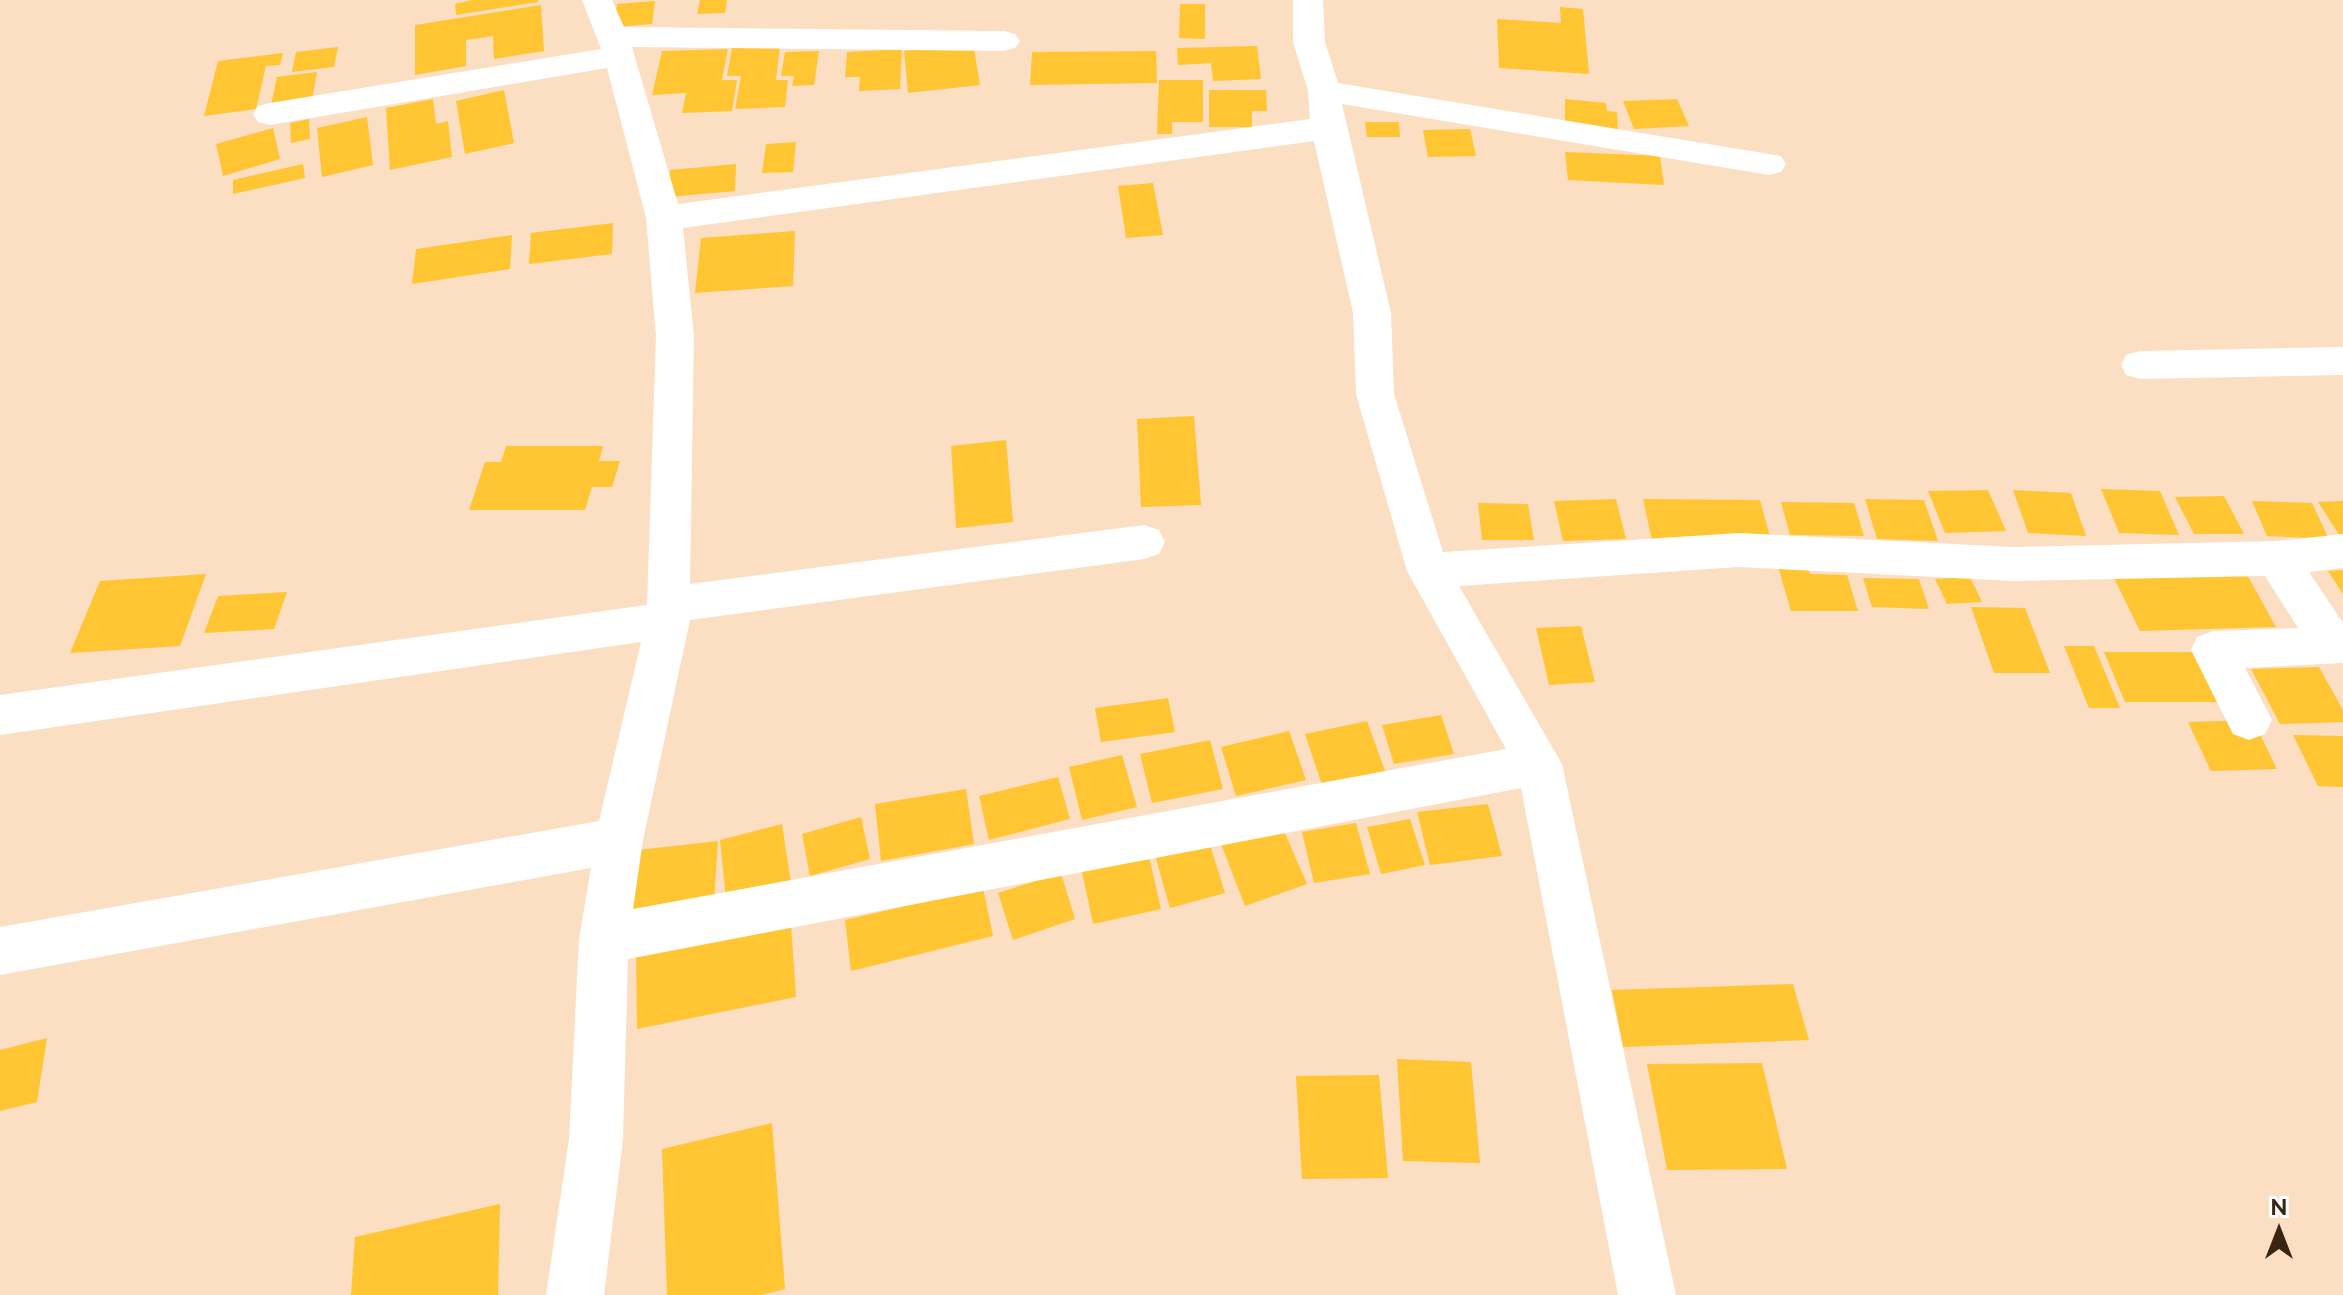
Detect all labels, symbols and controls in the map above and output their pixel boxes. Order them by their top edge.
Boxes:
north arrow [2239,1191,2319,1271]
text: N [2271,1194,2287,1220]

